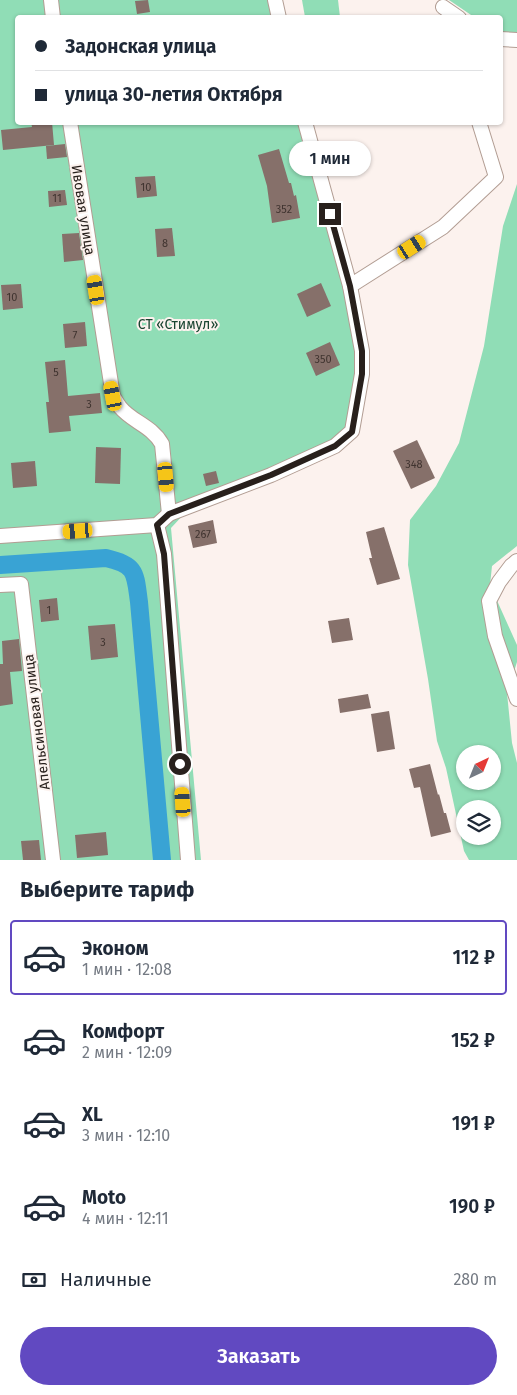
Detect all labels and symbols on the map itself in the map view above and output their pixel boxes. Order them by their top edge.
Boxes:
callout: 1 мин [289,142,371,176]
street label: Ивовая улица [67,164,99,256]
house number: 10 [141,181,151,194]
house number: 11 [52,192,62,205]
house number: 352 [276,203,292,216]
route end [319,203,341,225]
car [395,233,428,261]
house number: 8 [162,237,168,250]
car [86,274,105,306]
house number: 10 [7,291,17,304]
park label: СТ «Стимул» [138,316,218,333]
house number: 7 [73,329,78,342]
house number: 350 [314,353,332,366]
house number: 5 [53,366,59,379]
car [102,380,123,412]
house number: 3 [86,398,92,411]
house number: 348 [405,458,423,471]
car [157,461,174,493]
car [62,522,93,540]
house number: 267 [195,528,211,541]
house number: 1 [47,604,51,617]
house number: 3 [100,636,106,649]
street label: Апельсиновая улица [20,653,54,791]
north arrow [456,745,501,790]
route start [169,753,191,775]
car [174,787,191,817]

